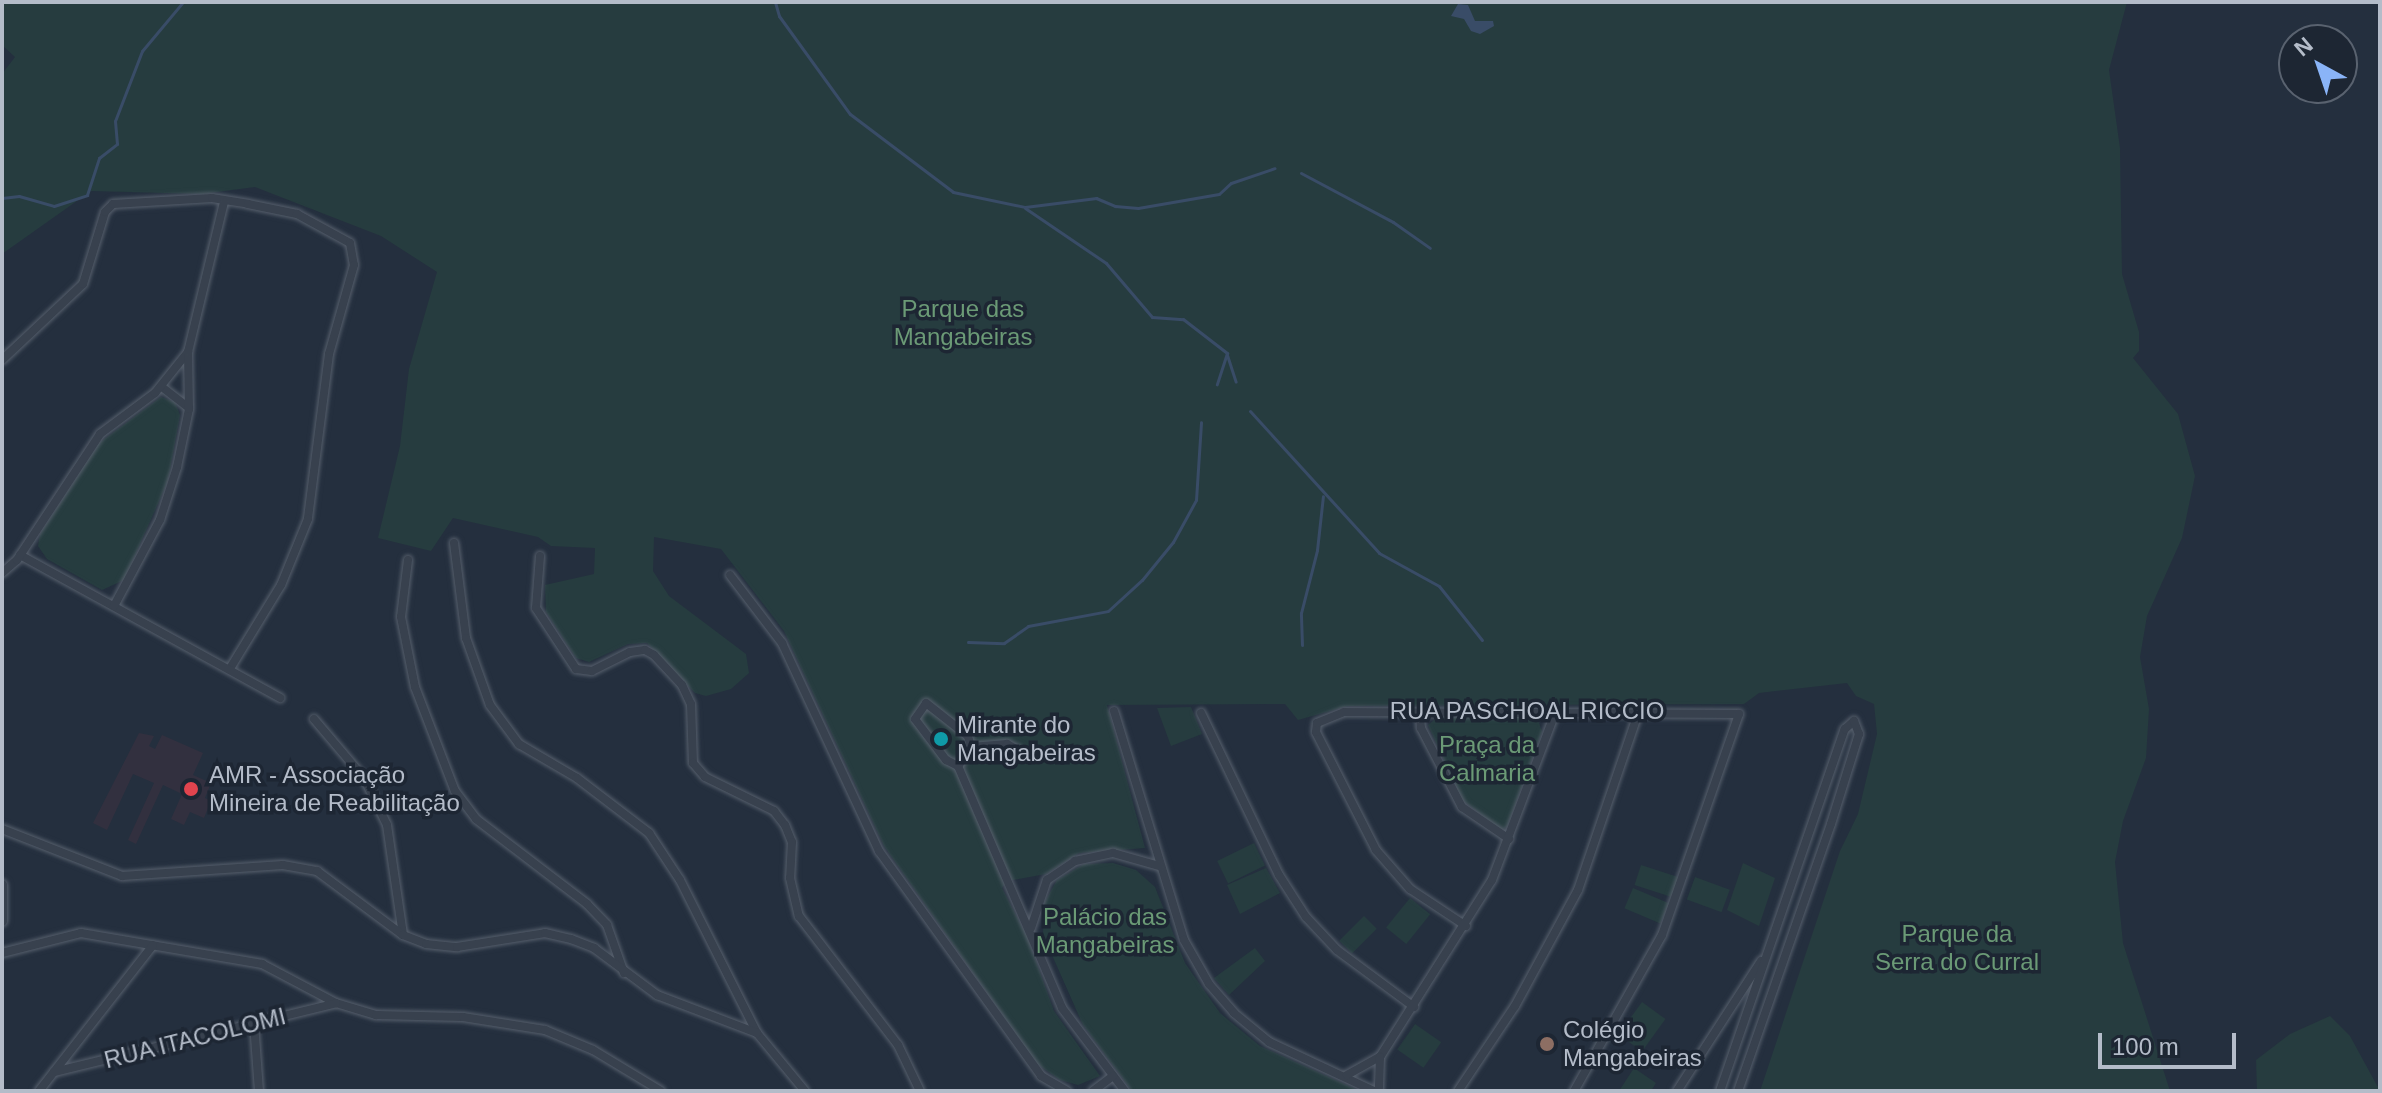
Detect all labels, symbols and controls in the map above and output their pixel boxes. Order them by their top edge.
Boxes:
north arrow [2278,24,2358,104]
text: N [2289,32,2318,61]
park label: Parque das Mangabeiras [894,295,1032,351]
street label: RUA PASCHOAL RICCIO [1389,697,1665,725]
place label: Mirante do Mangabeiras [957,711,1096,767]
marker: Mirante do Mangabeiras [932,730,950,748]
park label: Praça da Calmaria [1439,731,1535,787]
place label: AMR - Associação Mineira de Reabilitação [209,761,460,817]
marker: AMR - Associação Mineira de Reabilitação [180,778,202,800]
park label: Palácio das Mangabeiras [1036,903,1174,959]
park label: Parque da Serra do Curral [1875,920,2039,976]
street label: RUA ITACOLOMI [101,1001,289,1075]
place label: Colégio Mangabeiras [1563,1016,1702,1072]
scale bar [2102,1017,2240,1067]
text: 100 m [2112,1033,2179,1060]
marker: Colégio Mangabeiras [1538,1035,1556,1053]

